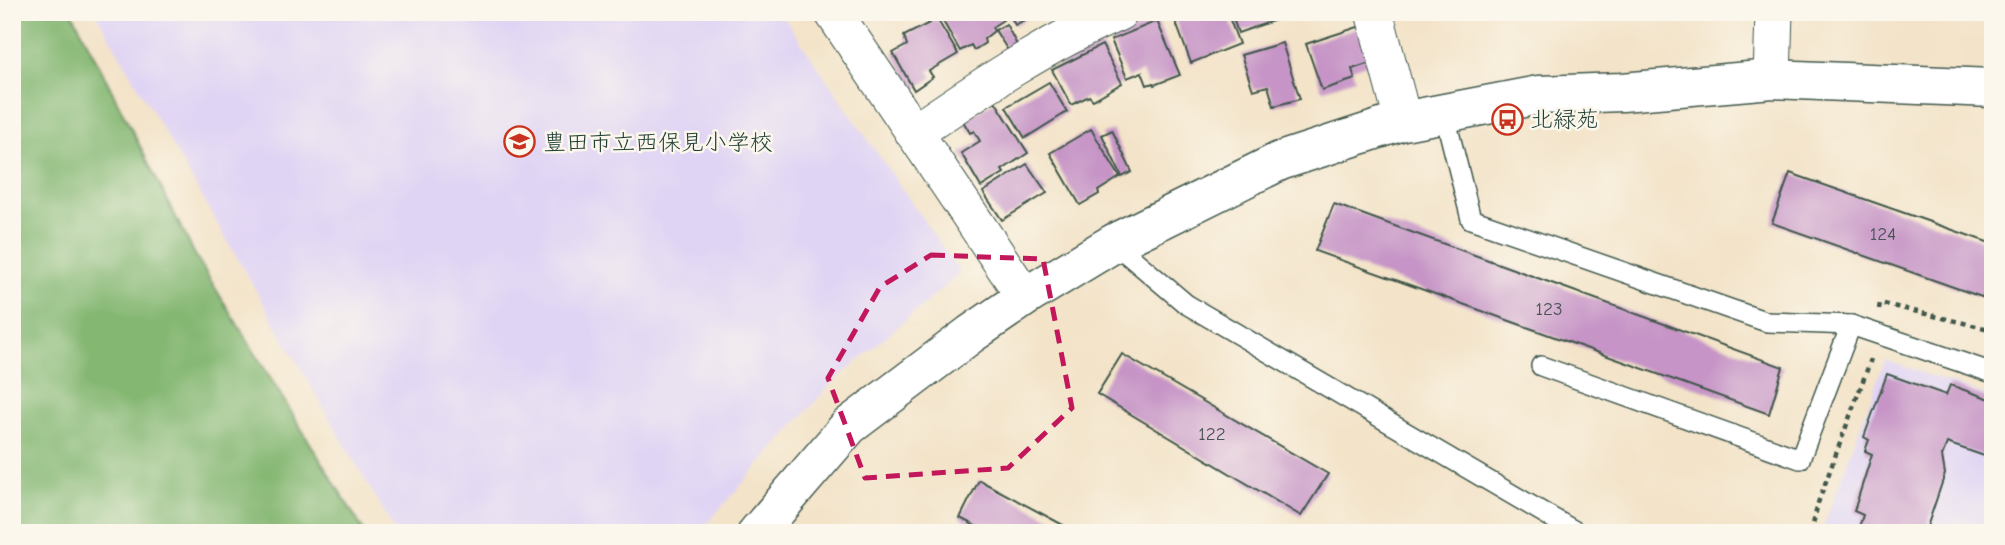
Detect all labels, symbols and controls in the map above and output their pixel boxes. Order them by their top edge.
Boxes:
bus stop icon: 北緑苑 [1490,102,1524,136]
place label: 北緑苑 [1530,106,1599,133]
school or university icon: 豊田市立西保見小学校 [503,125,537,159]
place label: 豊田市立西保見小学校 [543,129,773,156]
house number: 124 [1870,223,1896,245]
house number: 123 [1535,298,1563,320]
house number: 122 [1198,423,1226,445]

